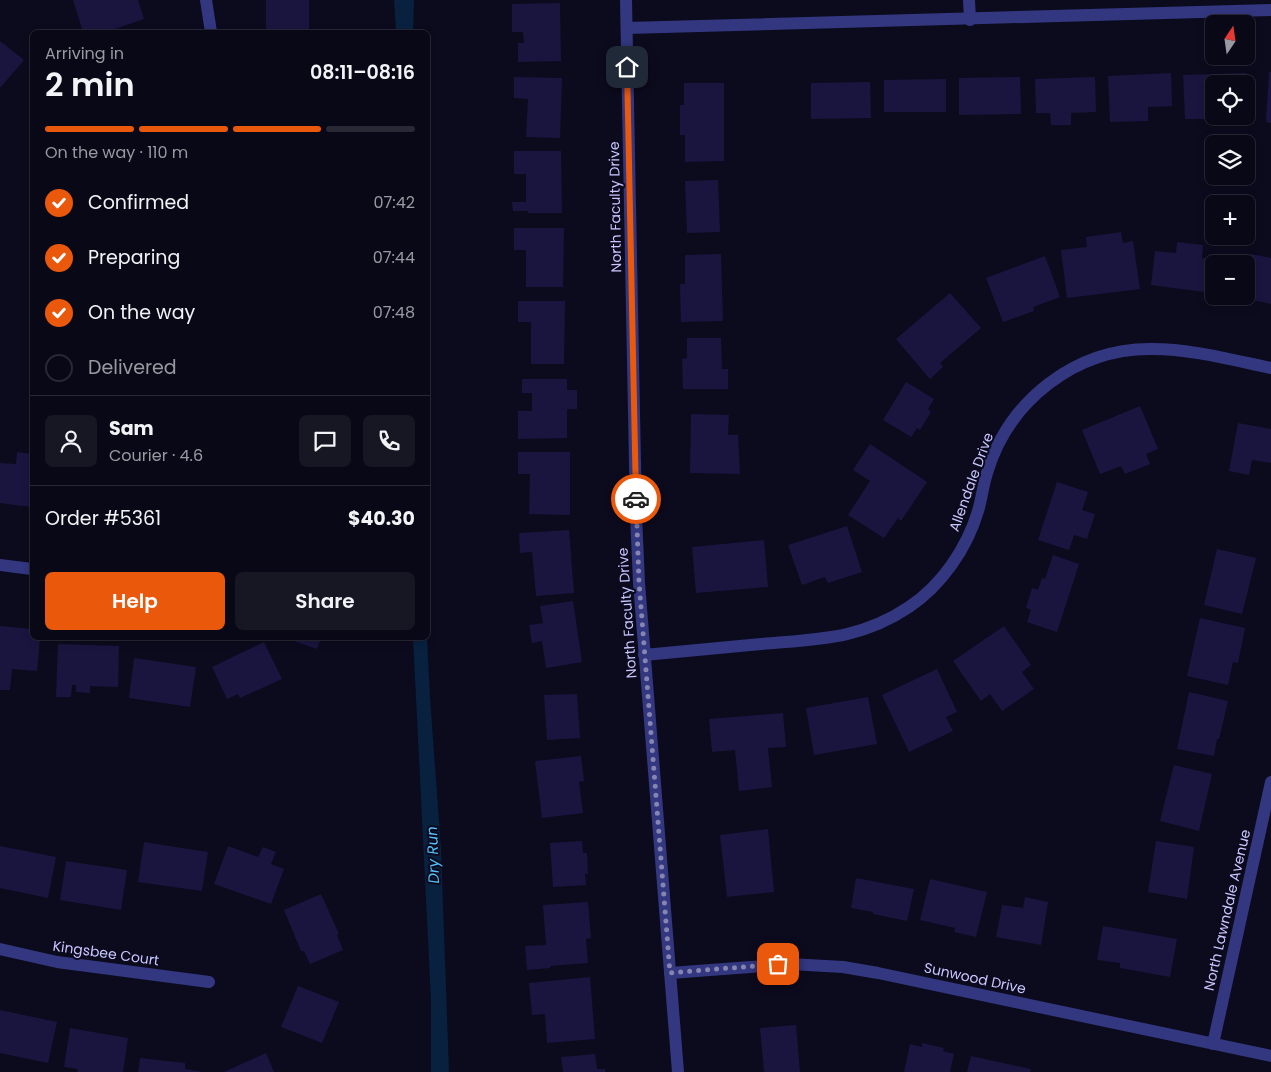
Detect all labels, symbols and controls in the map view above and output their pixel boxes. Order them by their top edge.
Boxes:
north arrow [1205,15,1255,65]
map controls [1205,15,1255,305]
text: Arriving in [45,42,124,65]
pin [606,46,648,88]
icon: home [613,53,641,81]
text: 08:11–08:16 [310,59,415,86]
text: 2 min [45,62,135,107]
button: locate [1205,75,1255,125]
button: layers [1205,135,1255,185]
text: On the way · 110 m [45,141,188,164]
street label: North Faculty Drive [604,141,626,273]
icon: check [45,189,73,217]
text: Confirmed [88,189,189,216]
text: 07:42 [374,191,415,214]
button: + [1205,195,1255,245]
icon: check [45,244,73,272]
text: Preparing [88,244,180,271]
text: 07:44 [373,246,415,269]
button: − [1205,255,1255,305]
icon: check [45,299,73,327]
text: On the way [88,299,195,326]
text: 07:48 [373,301,415,324]
text: Delivered [88,354,177,381]
button: person [45,415,97,467]
text: Sam [109,415,154,442]
button: chat [299,415,351,467]
button: phone [363,415,415,467]
street label: Allendale Drive [944,429,998,534]
text: Courier · 4.6 [109,444,203,467]
courier [611,474,661,524]
icon: car [622,485,650,513]
text: Order #5361 [45,505,161,532]
text: $40.30 [348,505,415,532]
street label: North Faculty Drive [612,547,642,679]
button: Help [45,572,225,630]
button: Share [235,572,415,630]
water label: Dry Run [421,826,444,884]
street label: North Lawndale Avenue [1199,827,1255,993]
street label: Kingsbee Court [52,936,160,970]
pin [757,943,799,985]
icon: bag [764,950,792,978]
street label: Sunwood Drive [922,957,1028,999]

